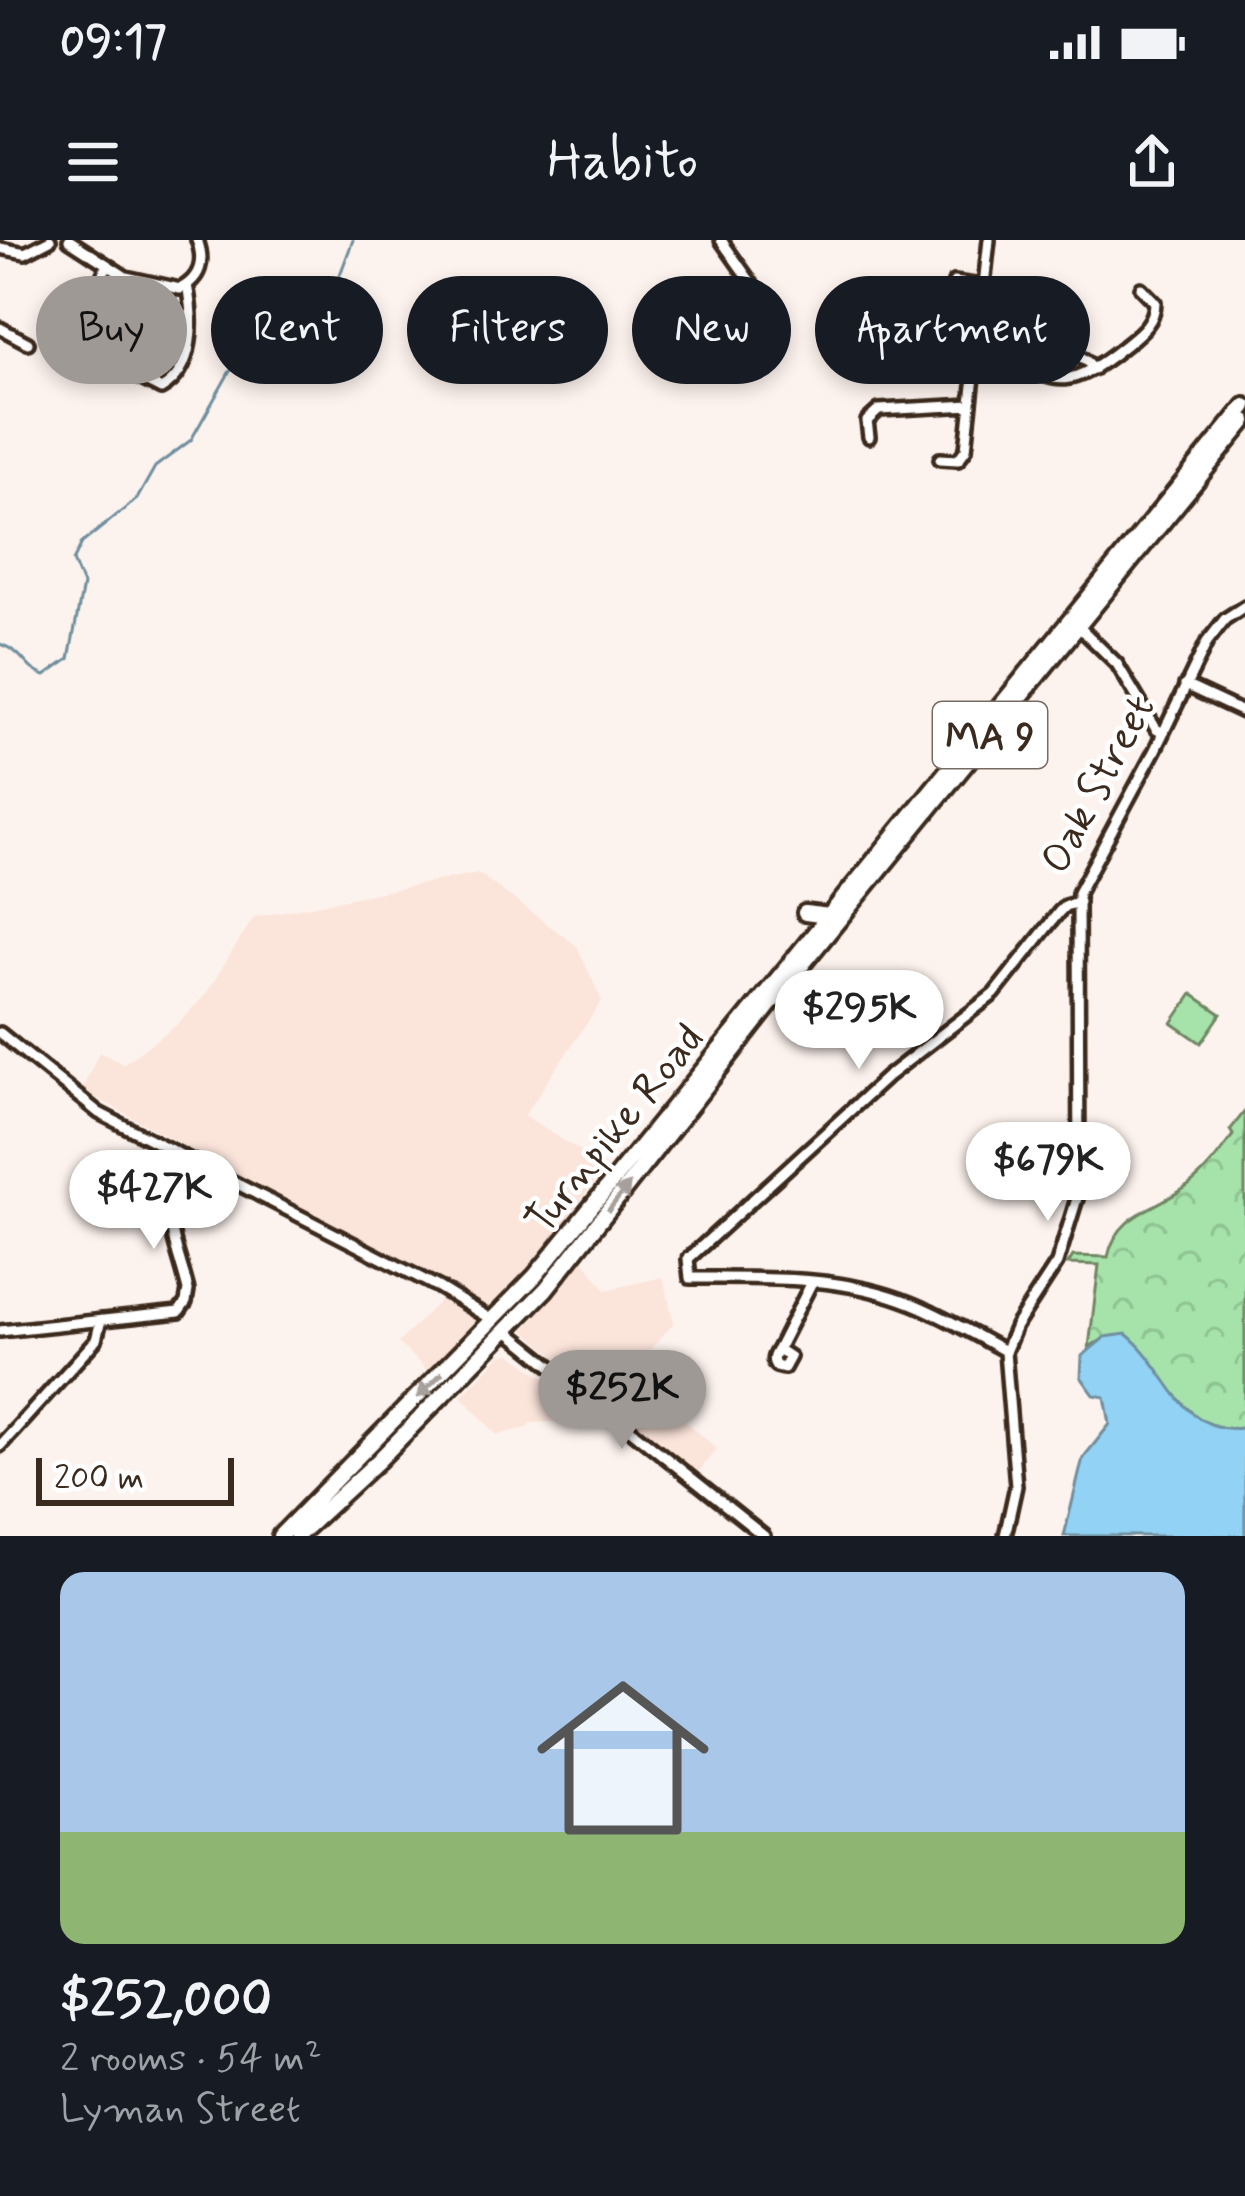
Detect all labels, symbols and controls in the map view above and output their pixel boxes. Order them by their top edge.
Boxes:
text: 09:17 [60,13,167,72]
text: Habito [547,127,698,198]
icon: menu [60,129,126,195]
icon: share [1119,129,1185,195]
chip: Buy [36,276,187,384]
chip: Rent [211,276,383,384]
chip: Filters [407,276,608,384]
chip: New [632,276,791,384]
chip: Apartment [815,276,1090,384]
street label: Oak Street [1029,686,1169,883]
road number: MA 9 [933,702,1047,768]
pin: $295K [775,970,943,1072]
text: $295K [802,983,916,1034]
street label: Turnpike Road [514,1014,718,1247]
pin: $679K [964,1122,1132,1224]
text: $679K [993,1135,1103,1186]
pin: $427K [70,1150,238,1252]
text: $427K [96,1163,212,1214]
one-way arrow [606,1182,631,1213]
pin: $252K [538,1350,706,1452]
text: $252K [565,1363,679,1414]
one-way arrow [416,1370,444,1399]
scale bar [36,1452,234,1505]
text: 200 m [54,1457,144,1501]
icon: home [515,1650,731,1866]
text: $252,000 [60,1968,272,2034]
text: 2 rooms · 54 m² [60,2034,322,2085]
text: Lyman Street [60,2085,301,2136]

